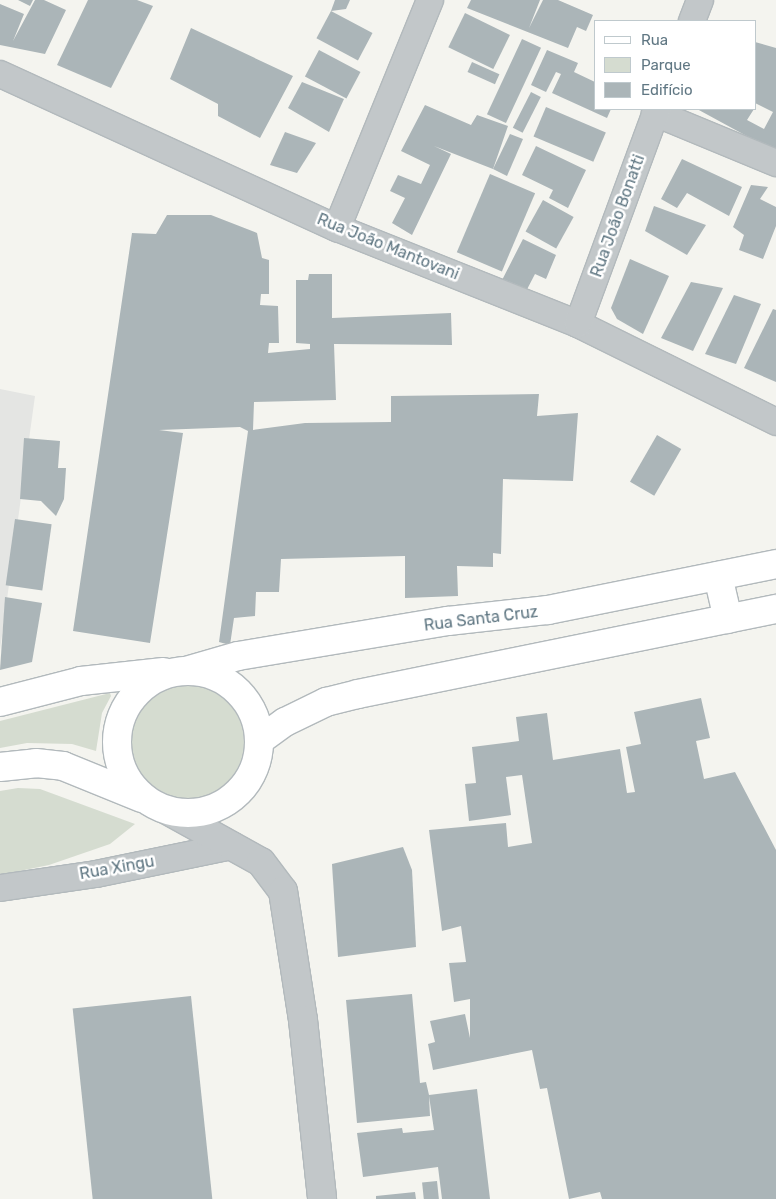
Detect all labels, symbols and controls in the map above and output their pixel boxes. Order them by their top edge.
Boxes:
legend [594,20,756,110]
text: Rua [641,31,668,49]
text: Parque [641,56,691,74]
text: Edifício [641,81,693,99]
street label: Rua João Bonatti [587,152,649,280]
street label: Rua João Mantovani [314,210,462,284]
street label: Rua Santa Cruz [423,602,539,636]
street label: Rua Xingu [78,852,156,884]

